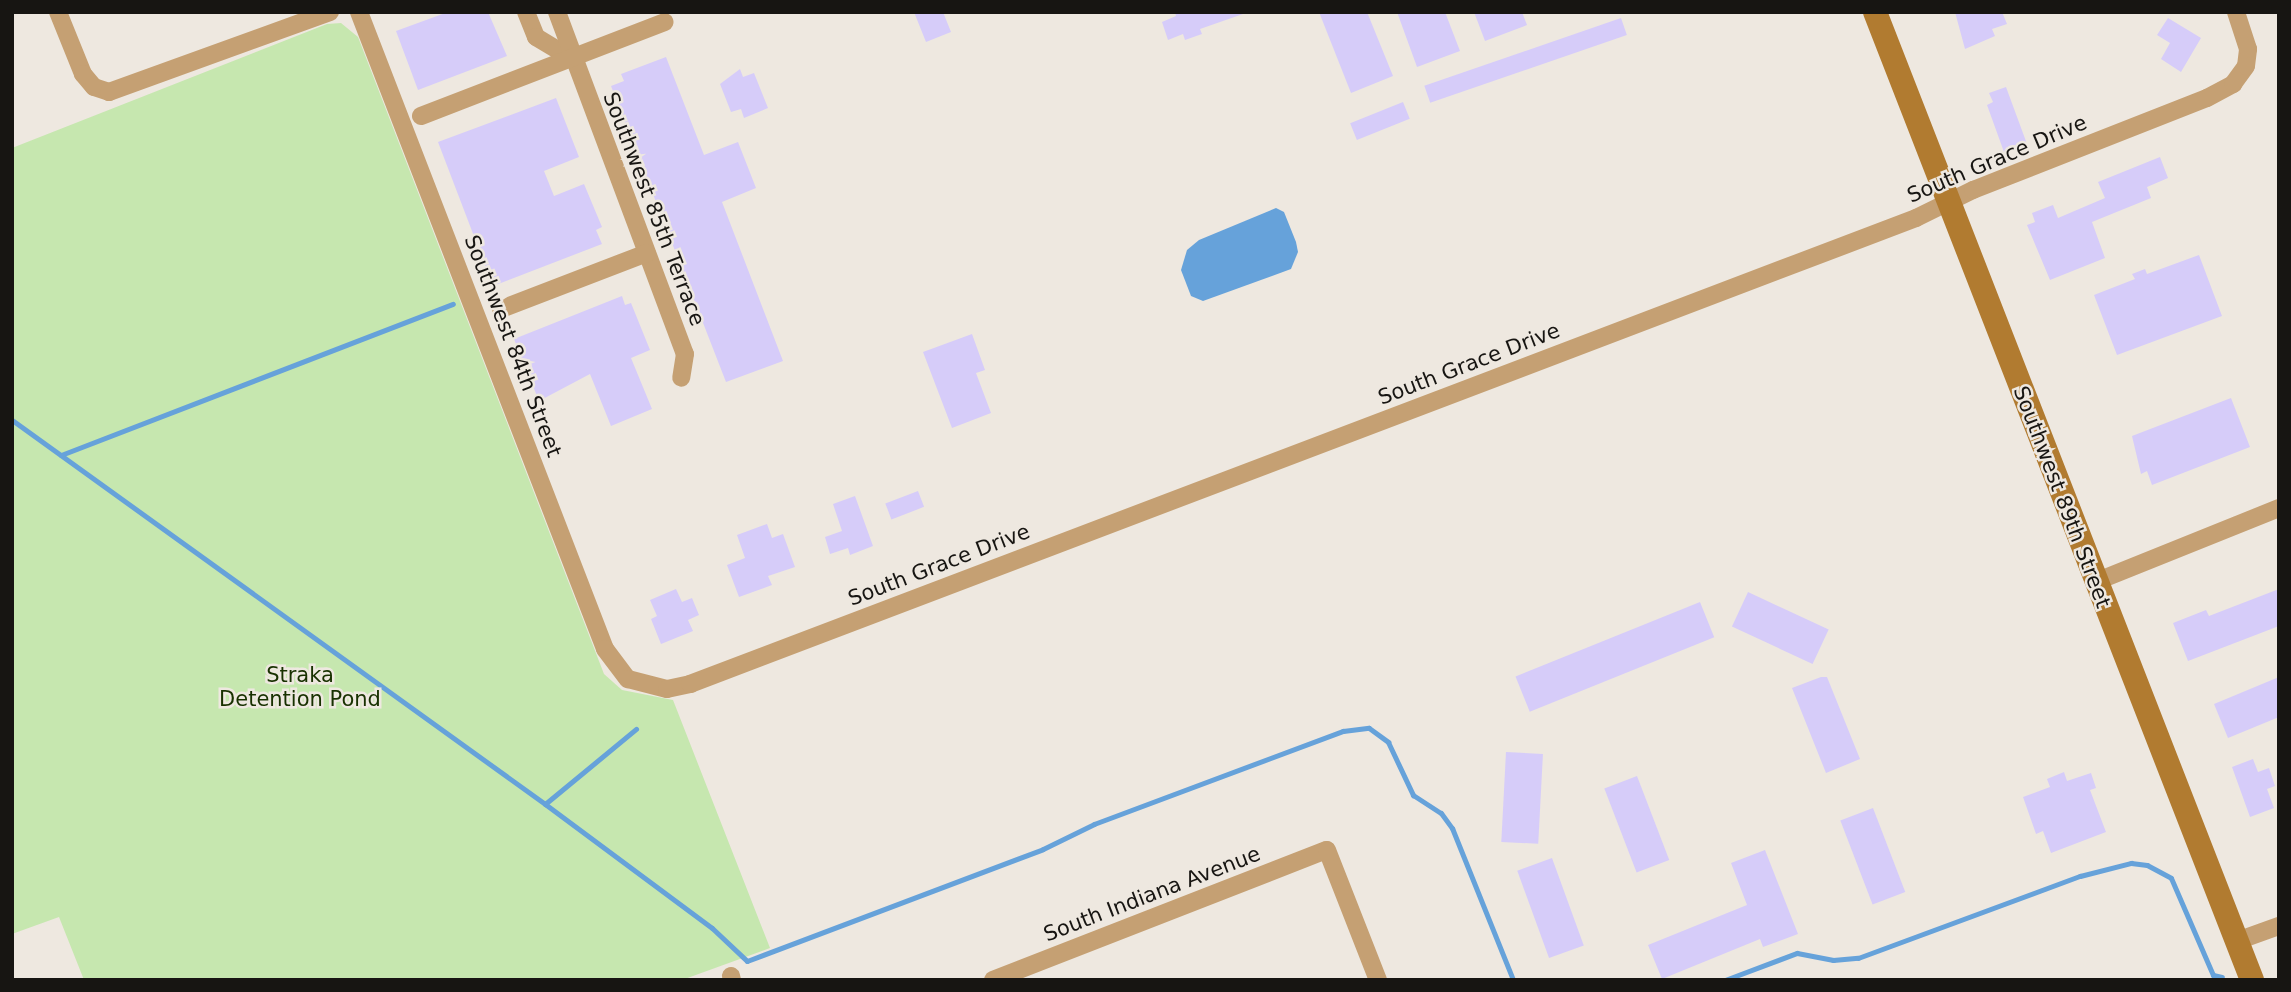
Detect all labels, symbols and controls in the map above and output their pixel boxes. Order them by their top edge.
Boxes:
street label: Southwest 85th Terrace [598,89,710,329]
street label: South Grace Drive [1903,110,2091,208]
street label: Southwest 84th Street [459,231,567,461]
street label: South Grace Drive [1375,318,1563,410]
street label: Southwest 89th Street [2008,382,2116,612]
street label: South Grace Drive [845,519,1033,611]
park label: Straka Detention Pond [219,662,381,712]
street label: South Indiana Avenue [1040,841,1264,947]

